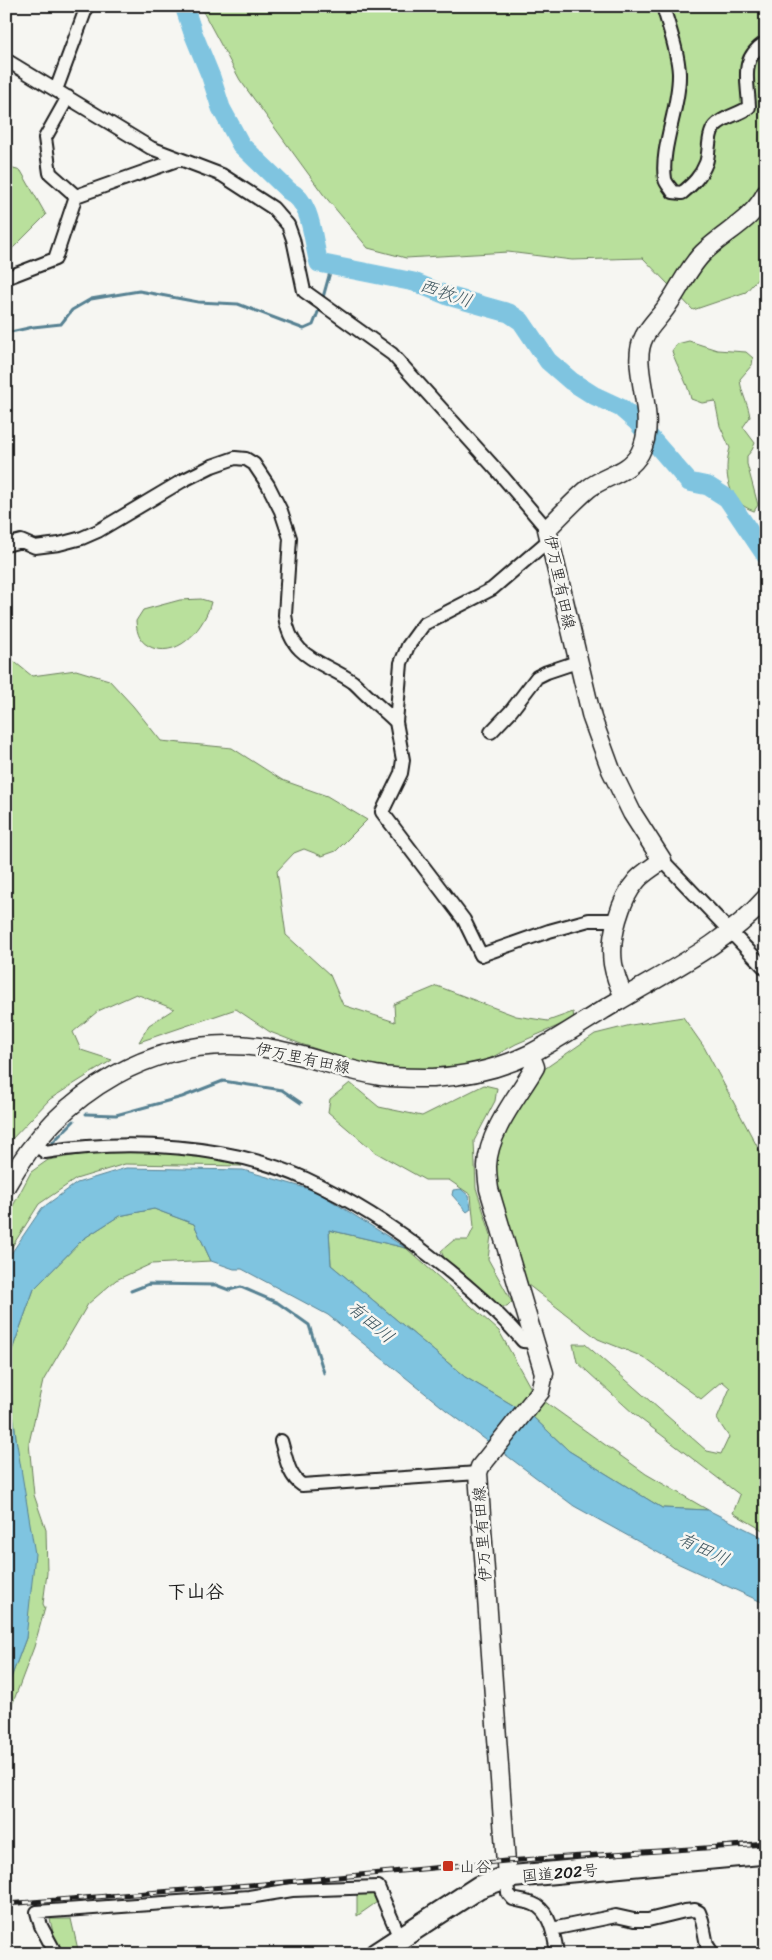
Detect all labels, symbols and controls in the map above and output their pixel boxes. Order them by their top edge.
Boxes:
water label: 西牧川 [415,269,477,317]
street label: 伊万里有田線 [536,532,584,632]
street label: 伊万里有田線 [253,1034,353,1082]
water label: 有田川 [340,1292,402,1352]
street label: 伊万里有田線 [464,1485,500,1583]
water label: 有田川 [673,1523,735,1575]
district label: 下山谷 [167,1575,225,1608]
place label: 山谷 [459,1852,491,1881]
street label: 国道202号 [521,1855,599,1891]
marker: 山谷 [441,1859,455,1873]

